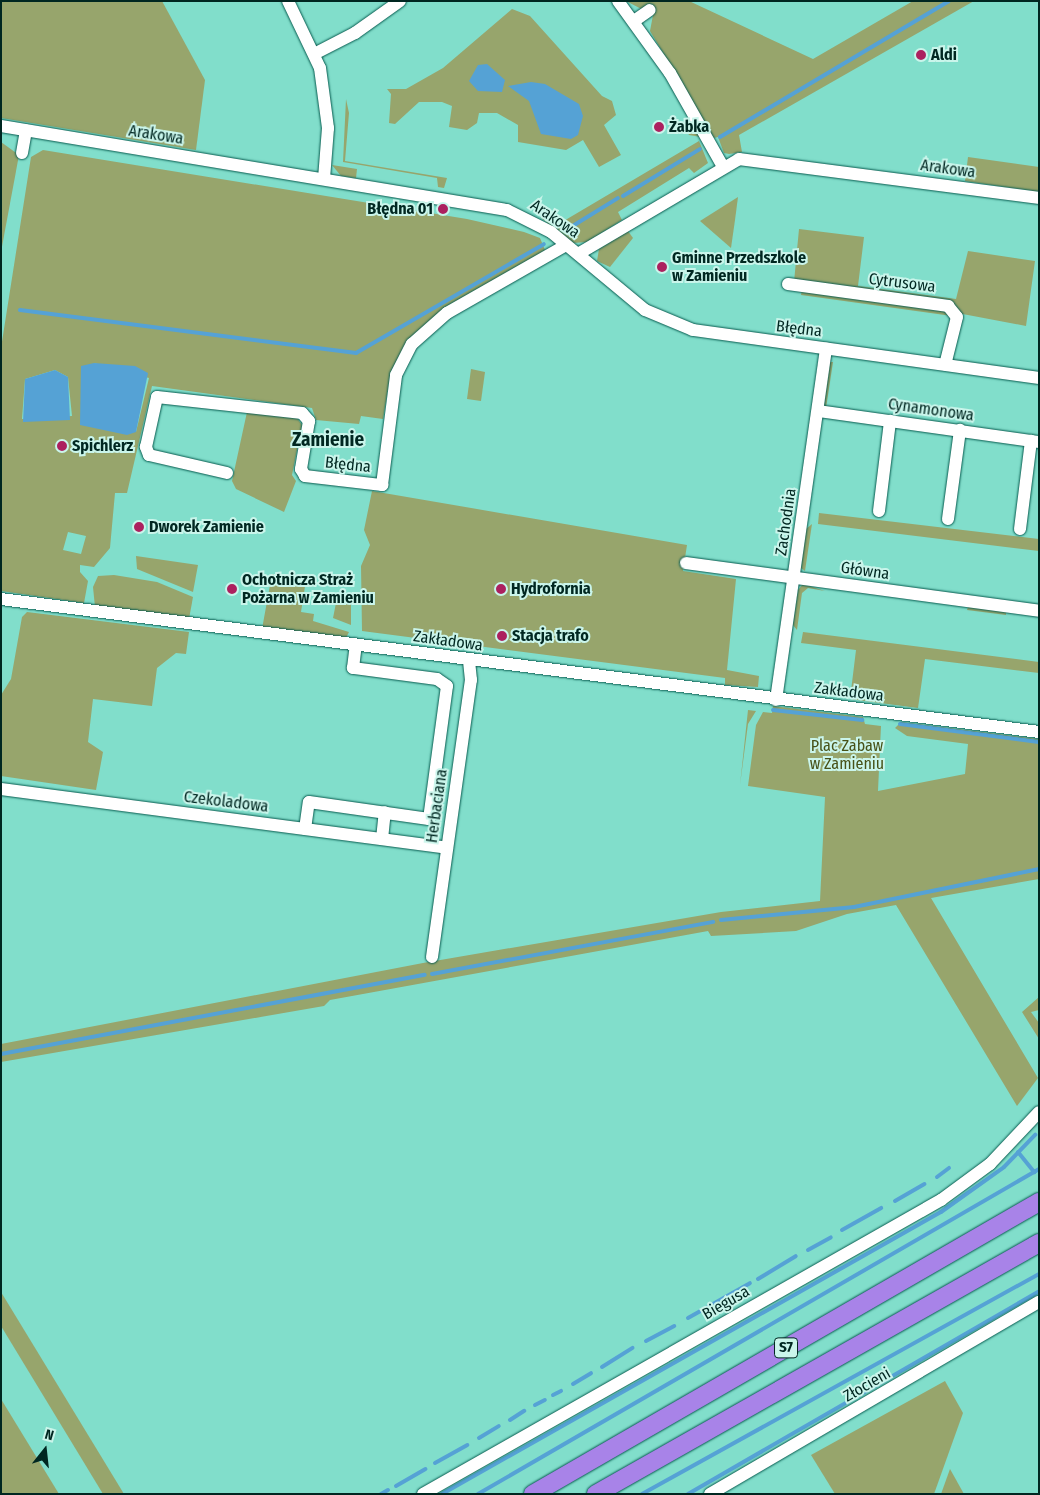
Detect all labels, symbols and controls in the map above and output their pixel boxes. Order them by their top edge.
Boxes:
place label: Aldi [931,45,957,65]
marker: Aldi [915,49,927,61]
place label: Żabka [669,117,709,137]
street label: Arakowa [127,121,185,149]
marker: Żabka [653,121,665,133]
street label: Arakowa [919,156,977,182]
street label: Arakowa [527,196,583,242]
place label: Błędna 01 [367,199,433,219]
marker: Błędna 01 [437,203,449,215]
place label: Gminne Przedszkole w Zamieniu [672,248,806,286]
marker: Gminne Przedszkole w Zamieniu [656,261,668,273]
street label: Cytrusowa [868,269,936,297]
street label: Błędna [775,317,823,341]
street label: Cynamonowa [887,394,975,426]
district label: Zamienie [292,429,364,451]
place label: Spichlerz [72,436,133,456]
marker: Spichlerz [56,440,68,452]
street label: Błędna [324,453,372,477]
street label: Zachodnia [772,487,800,557]
place label: Dworek Zamienie [149,517,264,537]
marker: Dworek Zamienie [133,521,145,533]
street label: Główna [839,558,891,584]
place label: Ochotnicza Straż Pożarna w Zamieniu [242,570,374,608]
place label: Hydrofornia [511,579,591,599]
marker: Ochotnicza Straż Pożarna w Zamieniu [226,583,238,595]
marker: Hydrofornia [495,583,507,595]
place label: Stacja trafo [512,626,589,646]
street label: Zakładowa [412,627,484,655]
marker: Stacja trafo [496,630,508,642]
street label: Zakładowa [813,678,885,706]
park label: Plac Zabaw w Zamieniu [810,736,884,774]
street label: Herbaciana [422,768,452,844]
street label: Czekoladowa [183,787,269,817]
street label: Biegusa [699,1282,753,1324]
road number: S7 [774,1336,798,1360]
street label: Złocieni [840,1364,894,1406]
north arrow [20,1425,70,1475]
text: N [43,1426,56,1444]

